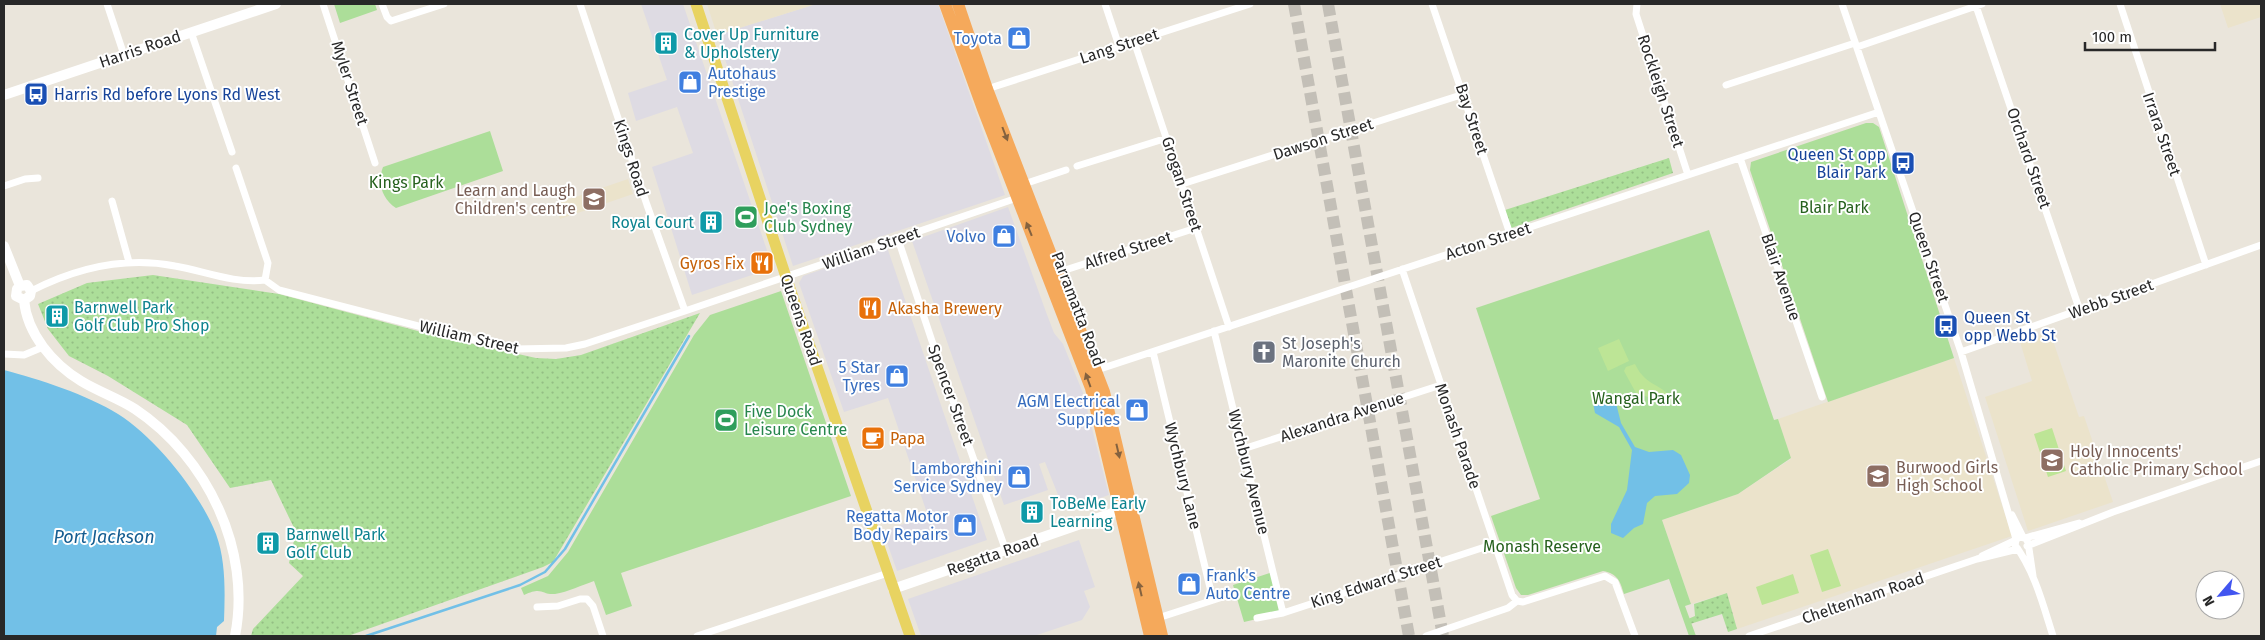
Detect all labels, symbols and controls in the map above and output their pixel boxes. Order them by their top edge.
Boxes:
scale bar [2085,20,2215,52]
street label: Lang Street [1077,24,1161,68]
place label: Cover Up Furniture & Upholstery [684,25,819,62]
shop icon: Toyota [1006,25,1032,51]
street label: Harris Road [97,26,183,72]
text: 100 m [2092,28,2132,46]
place label: Toyota [954,29,1002,48]
building icon: Cover Up Furniture & Upholstery [653,30,679,56]
street label: Rockleigh Street [1634,32,1688,150]
street label: Myler Street [327,38,373,128]
place label: Autohaus Prestige [708,64,776,101]
shop icon: Autohaus Prestige [677,69,703,95]
bus stop icon: Harris Rd before Lyons Rd West [23,81,49,107]
street label: Bay Street [1452,81,1492,157]
place label: Harris Rd before Lyons Rd West [54,85,280,104]
street label: Irrara Street [2139,90,2185,179]
street label: Orchard Street [2003,105,2055,211]
street label: Dawson Street [1271,114,1376,164]
street label: Kings Road [610,117,652,199]
one-way arrow [1001,127,1009,142]
street label: Grogan Street [1158,134,1206,234]
place label: Queen St opp Blair Park [1787,145,1887,182]
bus stop icon: Queen St opp Blair Park [1890,150,1916,176]
park label: Kings Park [369,173,444,192]
place label: Learn and Laugh Children's centre [455,181,576,218]
school or university icon: Learn and Laugh Children's centre [581,186,607,212]
park label: Blair Park [1799,198,1870,217]
place label: Joe's Boxing Club Sydney [764,199,853,236]
sports icon: Joe's Boxing Club Sydney [733,204,759,230]
building icon: Royal Court [698,209,724,235]
street label: Queen Street [1905,209,1953,305]
place label: Royal Court [611,213,694,232]
street label: Acton Street [1443,218,1533,264]
one-way arrow [1025,221,1033,236]
street label: William Street [820,222,922,274]
shop icon: Volvo [991,223,1017,249]
place label: Volvo [946,227,986,246]
street label: Alfred Street [1082,227,1174,273]
street label: Blair Avenue [1757,231,1805,323]
street label: Parramatta Road [1047,249,1109,369]
restaurant icon: Gyros Fix [749,250,775,276]
place label: Gyros Fix [680,254,744,273]
street label: Queens Road [776,272,826,368]
street label: Webb Street [2066,275,2156,323]
restaurant icon: Akasha Brewery [857,295,883,321]
place label: Barnwell Park Golf Club Pro Shop [74,298,209,335]
place label: Akasha Brewery [888,299,1002,318]
building icon: Barnwell Park Golf Club Pro Shop [44,303,70,329]
place label: Queen St opp Webb St [1964,308,2056,345]
bus stop icon: Queen St opp Webb St [1933,313,1959,339]
street label: William Street [417,316,521,358]
place label: St Joseph's Maronite Church [1282,334,1401,371]
church icon: St Joseph's Maronite Church [1251,339,1277,365]
street label: Spencer Street [924,342,978,448]
place label: 5 Star Tyres [838,358,881,395]
shop icon: 5 Star Tyres [884,363,910,389]
one-way arrow [1084,372,1092,387]
street label: Monash Parade [1431,381,1485,491]
street label: Alexandra Avenue [1278,388,1406,446]
park label: Wangal Park [1592,389,1681,408]
place label: AGM Electrical Supplies [1018,392,1120,429]
shop icon: AGM Electrical Supplies [1124,397,1150,423]
place label: Five Dock Leisure Centre [744,402,847,439]
sports icon: Five Dock Leisure Centre [713,407,739,433]
street label: Wychbury Avenue [1224,407,1274,537]
street label: Wychbury Lane [1161,420,1205,532]
cafe icon: Papa [860,425,886,451]
place label: Papa [890,429,925,448]
place label: Holy Innocents' Catholic Primary School [2070,442,2243,479]
one-way arrow [1114,444,1122,459]
school or university icon: Holy Innocents' Catholic Primary School [2039,447,2065,473]
place label: Burwood Girls High School [1896,458,1998,495]
place label: Lamborghini Service Sydney [894,459,1002,496]
school or university icon: Burwood Girls High School [1865,463,1891,489]
shop icon: Lamborghini Service Sydney [1006,464,1032,490]
place label: ToBeMe Early Learning [1050,494,1146,531]
building icon: ToBeMe Early Learning [1019,499,1045,525]
place label: Regatta Motor Body Repairs [846,507,949,544]
shop icon: Regatta Motor Body Repairs [952,512,978,538]
place label: Barnwell Park Golf Club [286,525,386,562]
water label: Port Jackson [53,526,155,548]
building icon: Barnwell Park Golf Club [255,530,281,556]
street label: Regatta Road [944,530,1042,580]
park label: Monash Reserve [1483,537,1601,556]
street label: King Edward Street [1308,552,1444,612]
place label: Frank's Auto Centre [1206,566,1291,603]
street label: Cheltenham Road [1799,568,1927,628]
north arrow [2195,570,2245,620]
shop icon: Frank's Auto Centre [1176,571,1202,597]
one-way arrow [1136,581,1144,596]
text: N [2199,593,2219,609]

